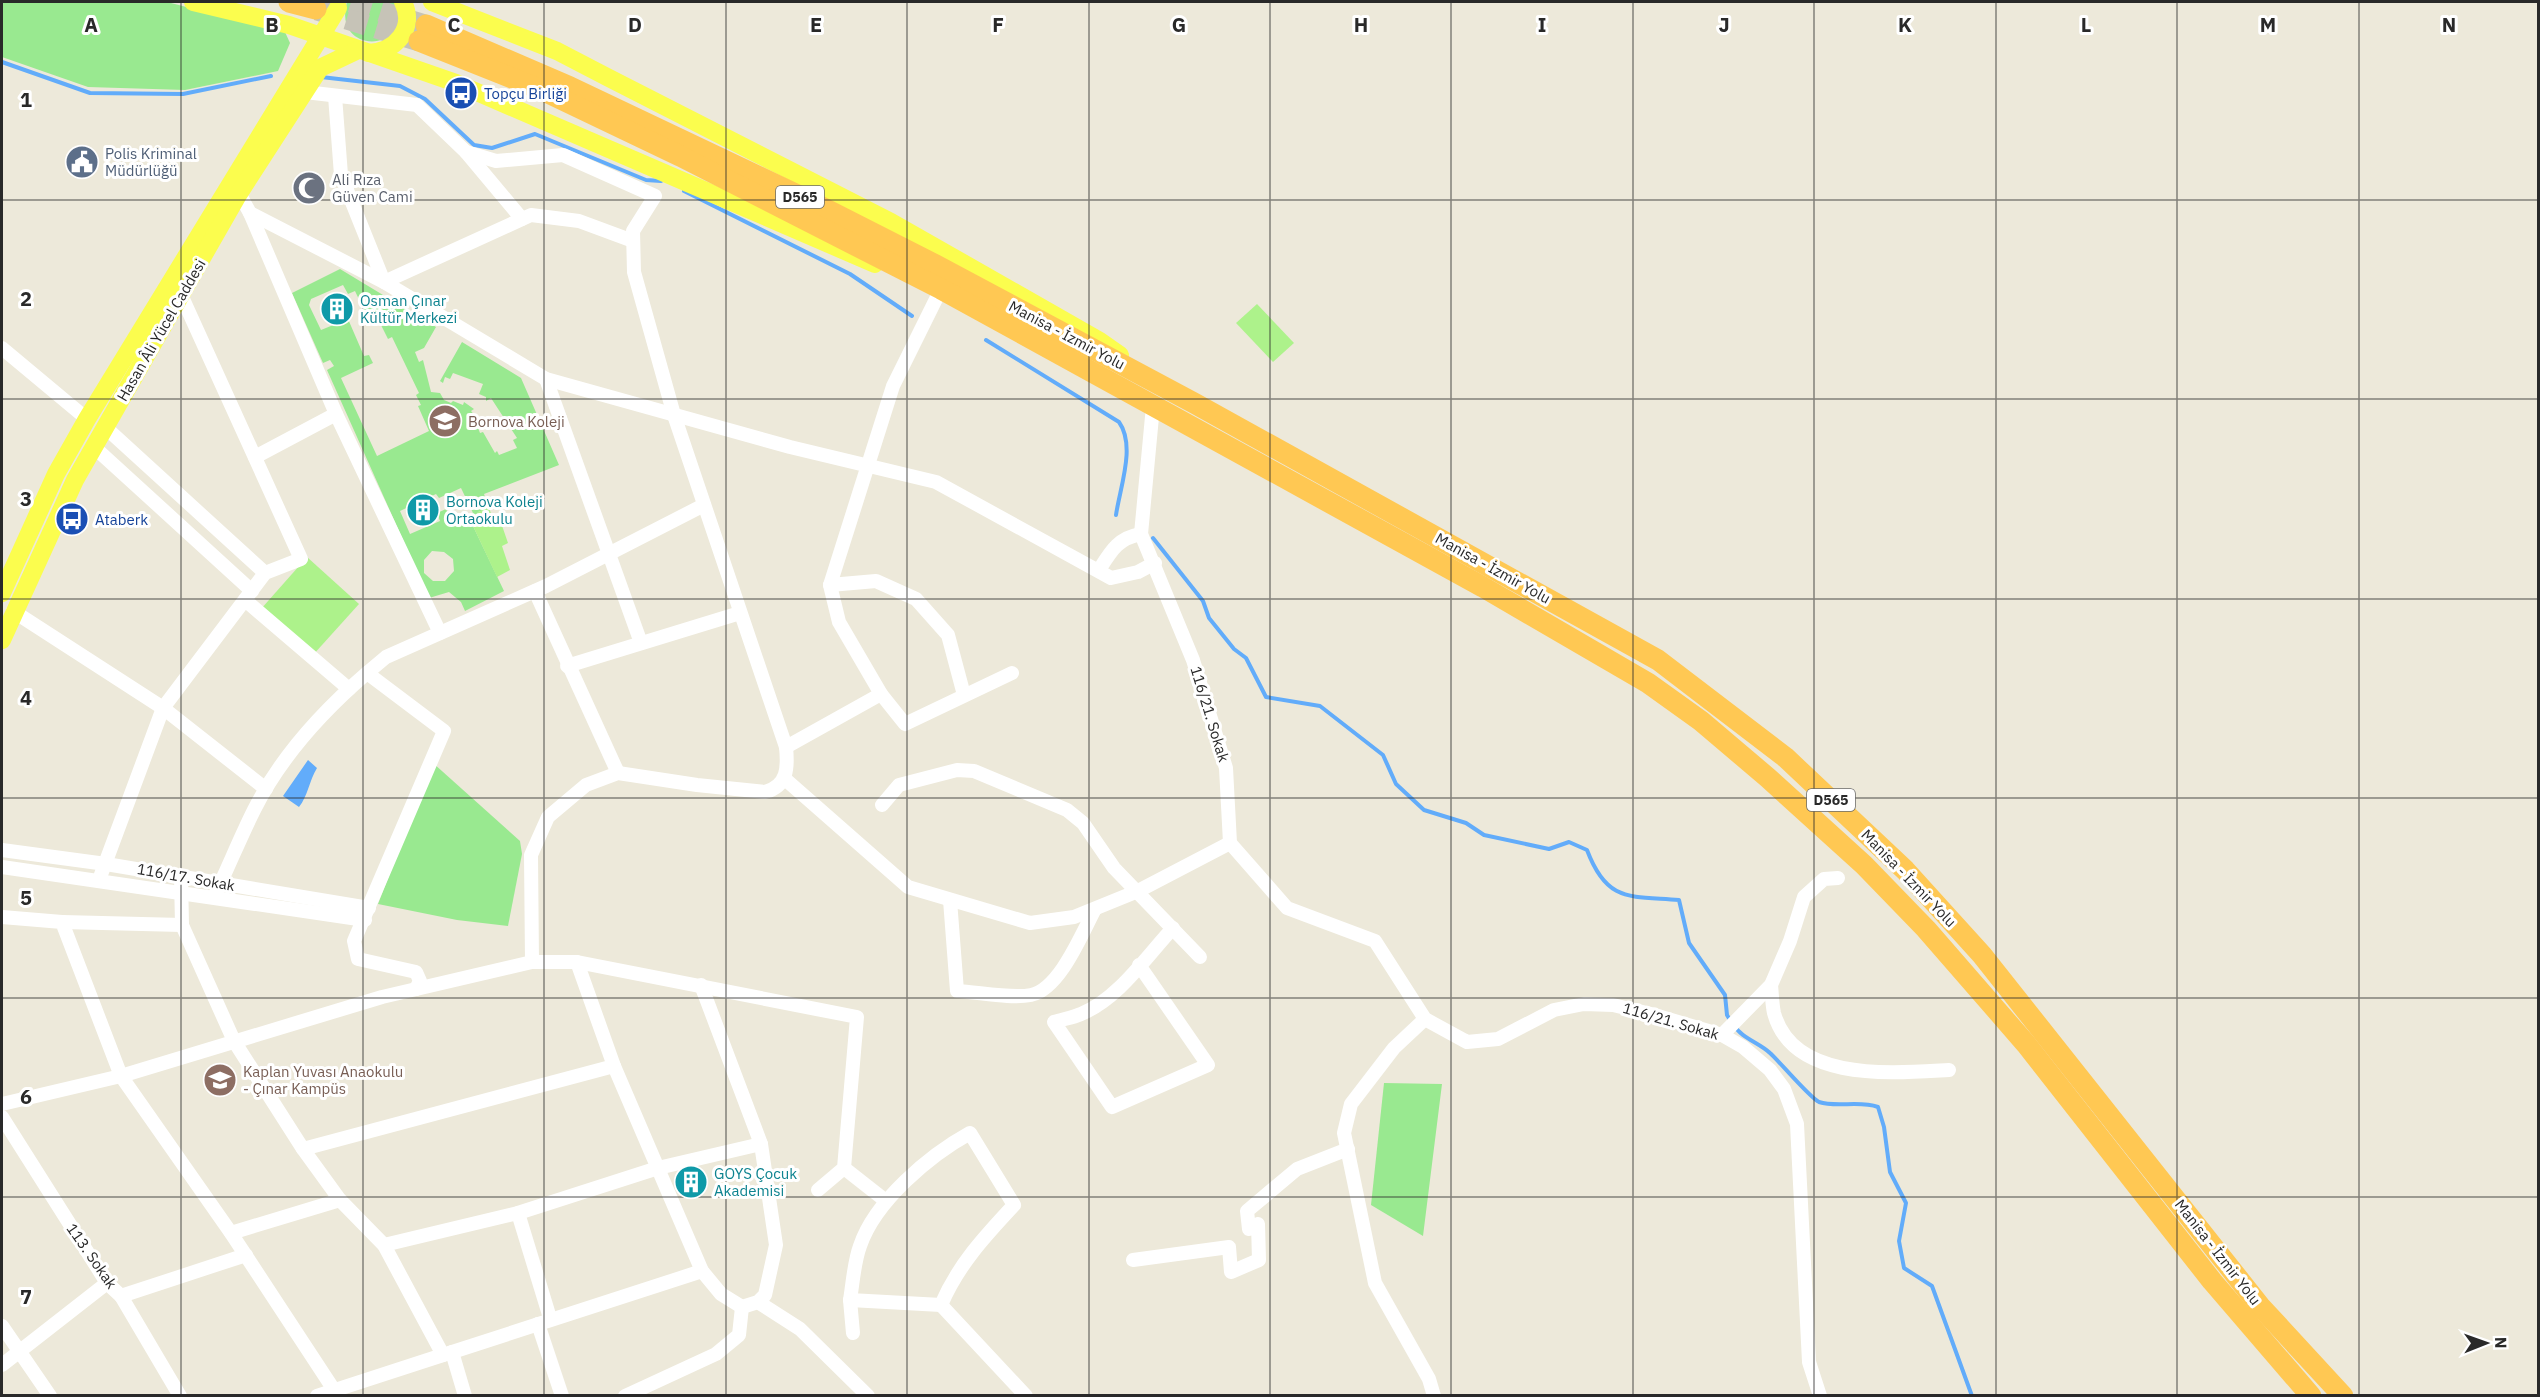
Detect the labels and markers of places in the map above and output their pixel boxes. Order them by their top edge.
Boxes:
bus stop icon: Topçu Birliği [443,75,479,111]
place label: Topçu Birliği [484,84,567,103]
public building icon: Polis Kriminal Müdürlüğü [64,144,100,180]
place label: Polis Kriminal Müdürlüğü [105,144,197,180]
mosque icon: Ali Rıza Güven Cami [291,170,327,206]
place label: Ali Rıza Güven Cami [332,170,413,206]
building icon: Osman Çınar Kültür Merkezi [319,291,355,327]
place label: Osman Çınar Kültür Merkezi [360,291,457,327]
school or university icon: Bornova Koleji [427,403,463,439]
place label: Bornova Koleji [468,412,565,431]
building icon: Bornova Koleji Ortaokulu [405,492,441,528]
place label: Bornova Koleji Ortaokulu [446,492,543,528]
bus stop icon: Ataberk [54,501,90,537]
place label: Ataberk [95,510,148,529]
school or university icon: Kaplan Yuvası Anaokulu - Çınar Kampüs [202,1062,238,1098]
place label: Kaplan Yuvası Anaokulu - Çınar Kampüs [243,1062,403,1098]
building icon: GOYS Çocuk Akademisi [673,1164,709,1200]
place label: GOYS Çocuk Akademisi [714,1164,797,1200]

